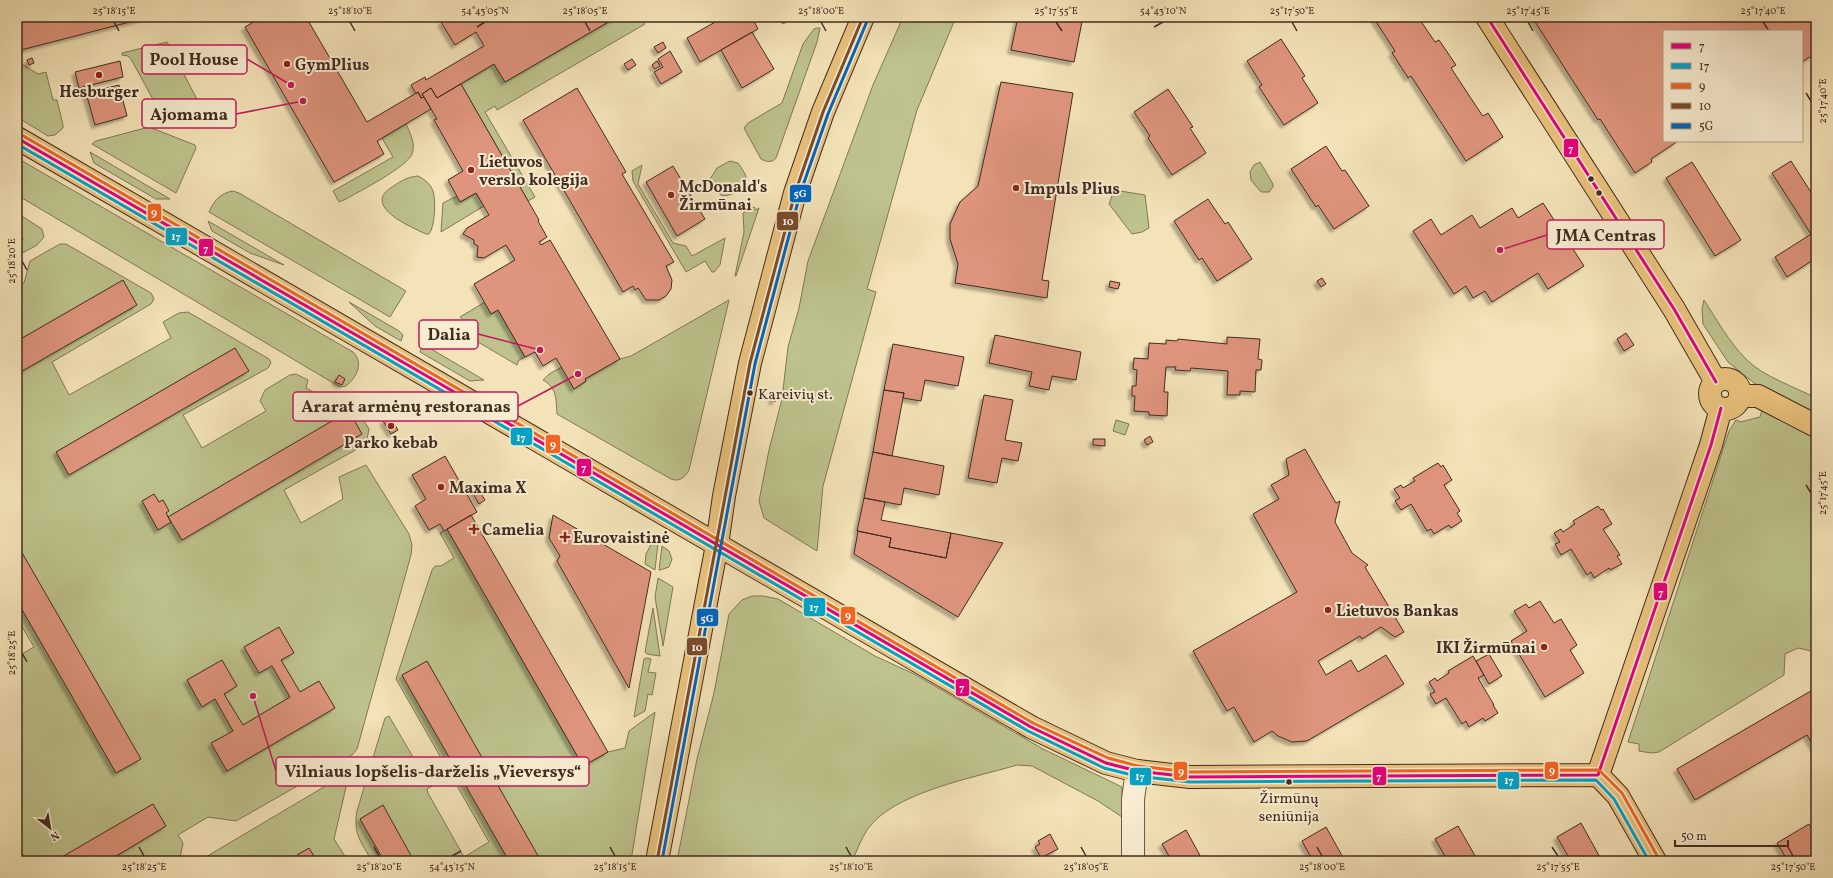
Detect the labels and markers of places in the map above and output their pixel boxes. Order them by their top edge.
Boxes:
callout: Pool House [142,45,247,74]
place label: GymPlius [295,55,369,77]
marker: GymPlius [282,59,292,69]
marker: Hesburger [94,70,104,80]
place label: Hesburger [59,82,139,104]
callout: Ajomama [142,99,236,128]
place label: Lietuvos verslo kolegija [479,152,589,192]
marker: Lietuvos verslo kolegija [466,165,476,175]
unlabelled marker [1586,174,1596,184]
place label: McDonald's Žirmūnai [679,177,767,217]
place label: Impuls Plius [1024,179,1120,201]
marker: Impuls Plius [1011,183,1021,193]
unlabelled marker [1594,188,1604,198]
marker: McDonald's Žirmūnai [666,190,676,200]
callout: JMA Centras [1547,220,1664,249]
callout: Dalia [419,320,478,349]
place label: Kareivių st. [758,385,833,406]
marker: Kareivių st. [745,388,755,398]
callout: Ararat armėnų restoranas [293,392,518,421]
marker: Parko kebab [386,421,396,431]
place label: Parko kebab [344,433,438,455]
place label: Maxima X [449,478,526,500]
marker: Maxima X [436,482,446,492]
place label: Camelia [482,520,545,542]
marker: Camelia [469,524,479,534]
place label: Eurovaistinė [573,528,670,550]
marker: Eurovaistinė [560,532,570,542]
place label: Lietuvos Bankas [1336,601,1459,623]
marker: Lietuvos Bankas [1323,605,1333,615]
place label: IKI Žirmūnai [1436,637,1536,660]
marker: IKI Žirmūnai [1539,642,1549,652]
callout: Vilniaus lopšelis-darželis „Vieversys“ [276,757,589,786]
marker: Žirmūnų seniūnija [1284,777,1294,787]
place label: Žirmūnų seniūnija [1259,789,1319,828]

